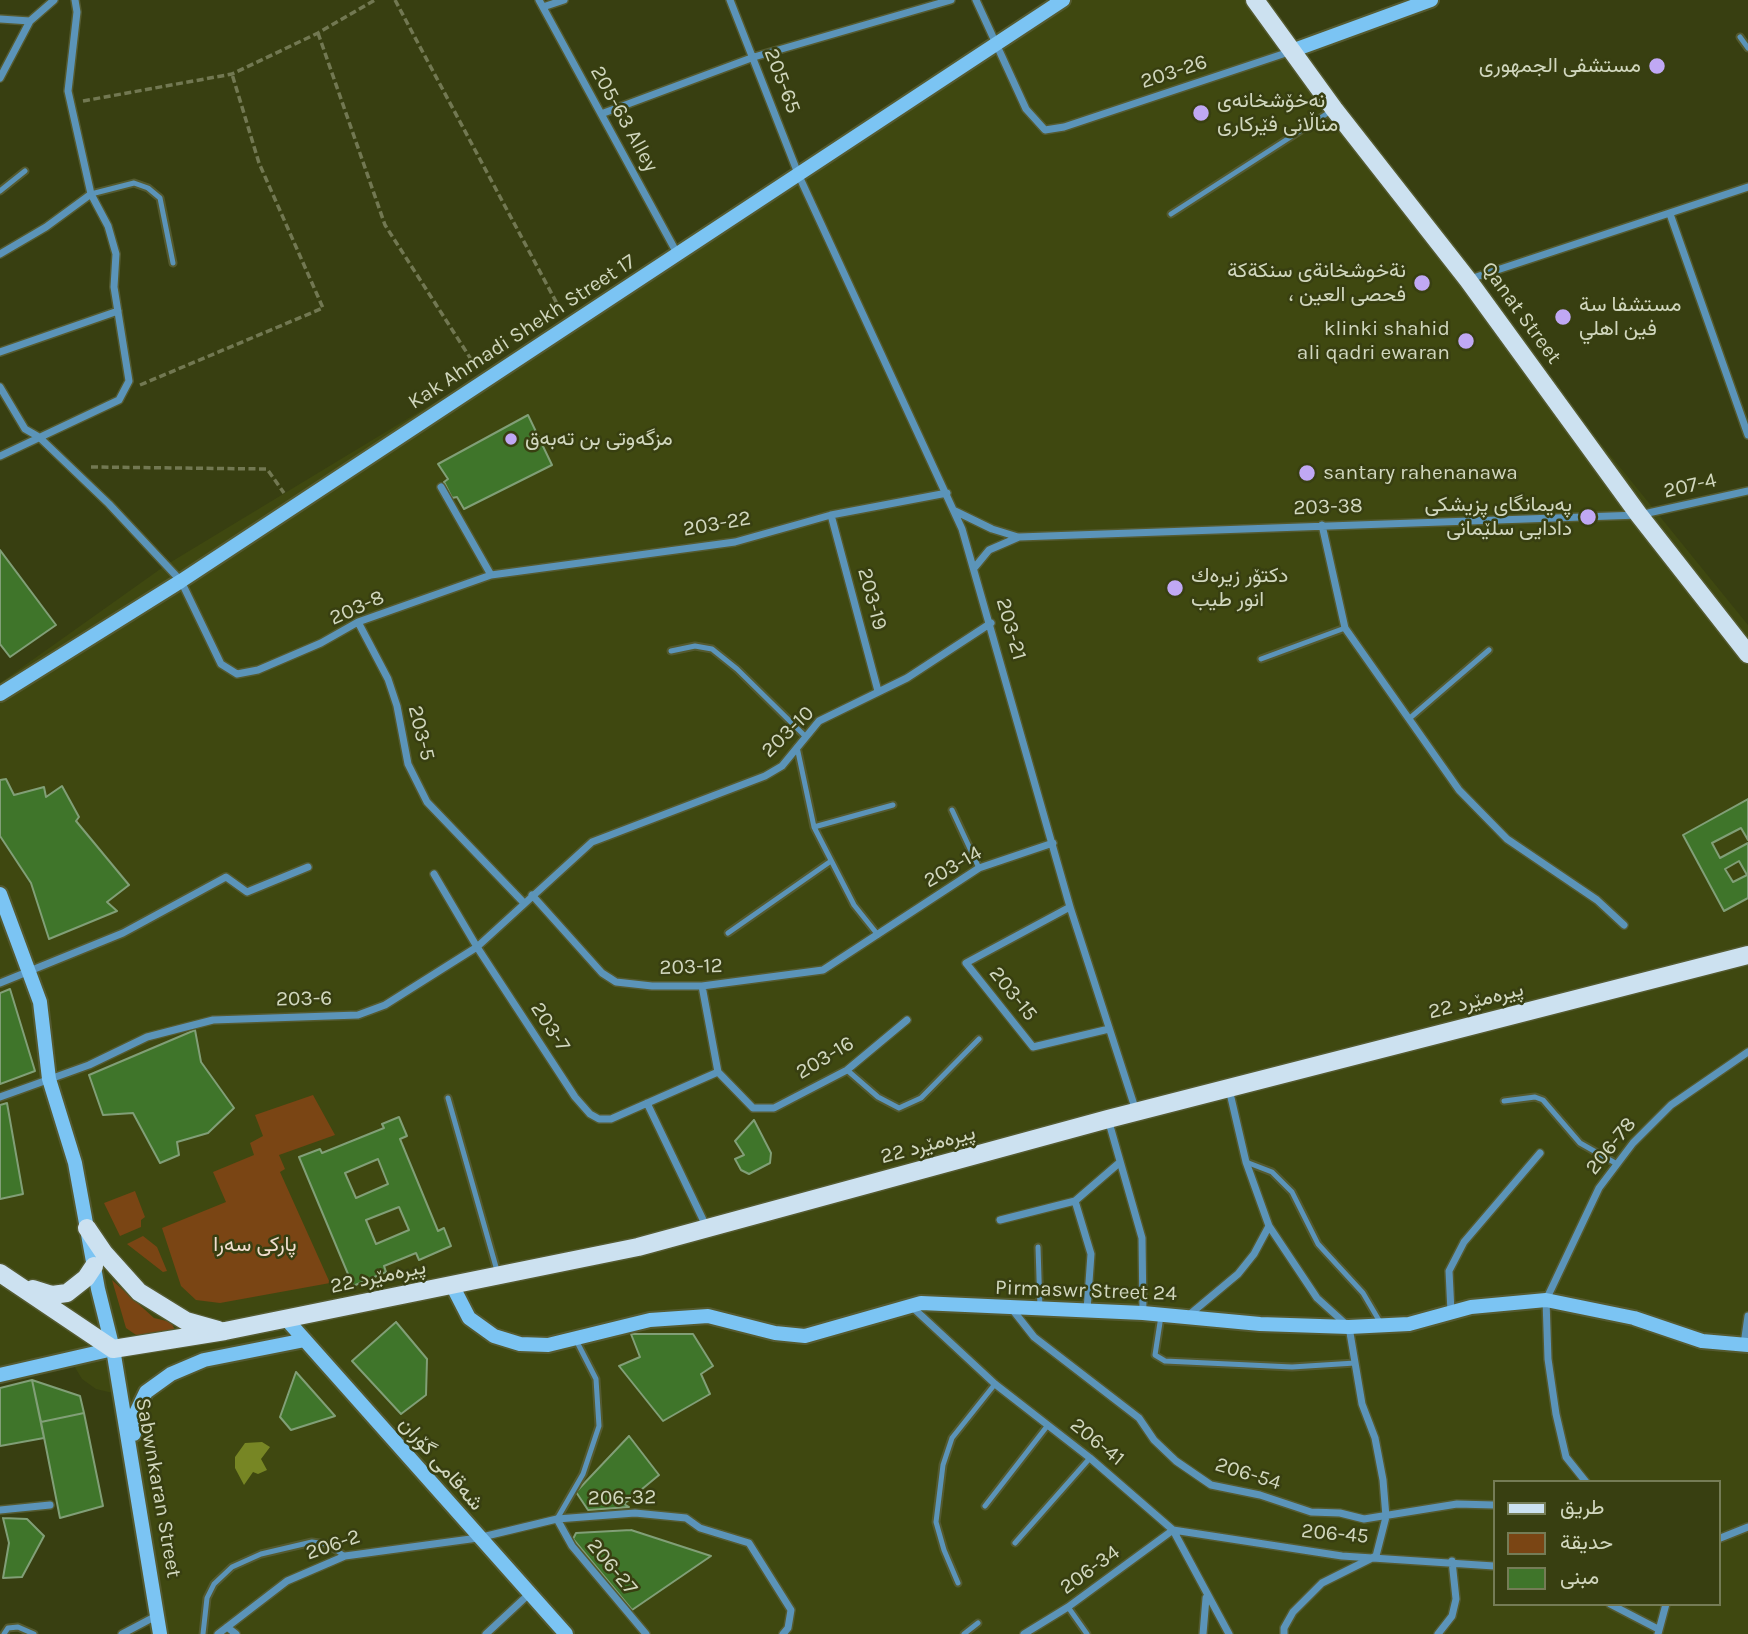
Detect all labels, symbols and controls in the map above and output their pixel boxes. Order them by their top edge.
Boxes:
street label: 205-65 [758,45,806,117]
street label: 203-26 [1138,49,1210,95]
place label: مستشفى الجمهورى [1479,53,1641,79]
marker: مستشفى الجمهورى [1647,56,1667,76]
street label: 205-63 Alley [584,61,664,177]
place label: نەخۆشخانەی مناڵانی فێركاری [1217,88,1338,138]
marker: نەخۆشخانەی مناڵانی فێركاری [1191,103,1211,123]
street label: Kak Ahmadi Shekh Street 17 [404,249,640,415]
street label: Qanat Street [1476,257,1566,369]
place label: نةخوشخانةى سنكةكة ، فحصى العين [1227,258,1406,308]
marker: نةخوشخانةى سنكةكة ، فحصى العين [1412,273,1432,293]
place label: مستشفا سة فين اهلي [1579,292,1682,342]
marker: مستشفا سة فين اهلي [1553,307,1573,327]
place label: klinki shahid ali qadri ewaran [1297,316,1450,366]
marker: klinki shahid ali qadri ewaran [1456,331,1476,351]
place label: مزگەوتی بن تەبەق [525,426,673,452]
marker: مزگەوتی بن تەبەق [503,431,519,447]
place label: santary rahenanawa [1323,460,1518,486]
marker: santary rahenanawa [1297,463,1317,483]
street label: 207-4 [1661,468,1719,504]
place label: پەیمانگای پزیشکی دادایی سلێمانی [1424,492,1572,542]
street label: 203-38 [1293,493,1363,521]
street label: 203-22 [681,506,753,542]
marker: پەیمانگای پزیشکی دادایی سلێمانی [1578,507,1598,527]
place label: دکتۆر زیرەك انور طیب [1191,563,1288,613]
street label: 203-19 [852,565,892,633]
marker: دکتۆر زیرەك انور طیب [1165,578,1185,598]
street label: 203-8 [326,585,388,631]
street label: 203-21 [990,595,1032,663]
street label: 203-10 [756,701,820,763]
street label: 203-5 [402,703,440,763]
street label: 203-14 [919,840,987,894]
street label: 203-12 [659,953,723,981]
street label: 203-15 [983,962,1043,1026]
street label: 22 پیرەمێرد [1426,977,1526,1025]
street label: 203-6 [276,986,332,1012]
street label: 203-7 [525,997,575,1057]
street label: 203-16 [791,1031,859,1085]
street label: 206-78 [1580,1112,1642,1180]
street label: 22 پیرەمێرد [878,1120,978,1170]
park label: پارکی سەرا [213,1232,297,1258]
street label: 22 پیرەمێرد [328,1255,428,1299]
street label: Pirmaswr Street 24 [995,1275,1177,1307]
street label: Sabwnkaran Street [130,1396,186,1580]
street label: شەقامی گۆران [393,1412,489,1516]
street label: 206-41 [1065,1413,1129,1471]
street label: 206-54 [1212,1452,1284,1496]
legend [1492,1480,1720,1606]
street label: 206-32 [588,1485,656,1511]
text: طريق [1560,1495,1605,1519]
street label: 206-45 [1300,1519,1370,1549]
street label: 206-2 [302,1524,364,1566]
text: حديقة [1560,1530,1613,1554]
street label: 206-27 [581,1534,643,1600]
street label: 206-34 [1055,1540,1125,1600]
text: مبنى [1560,1565,1599,1589]

